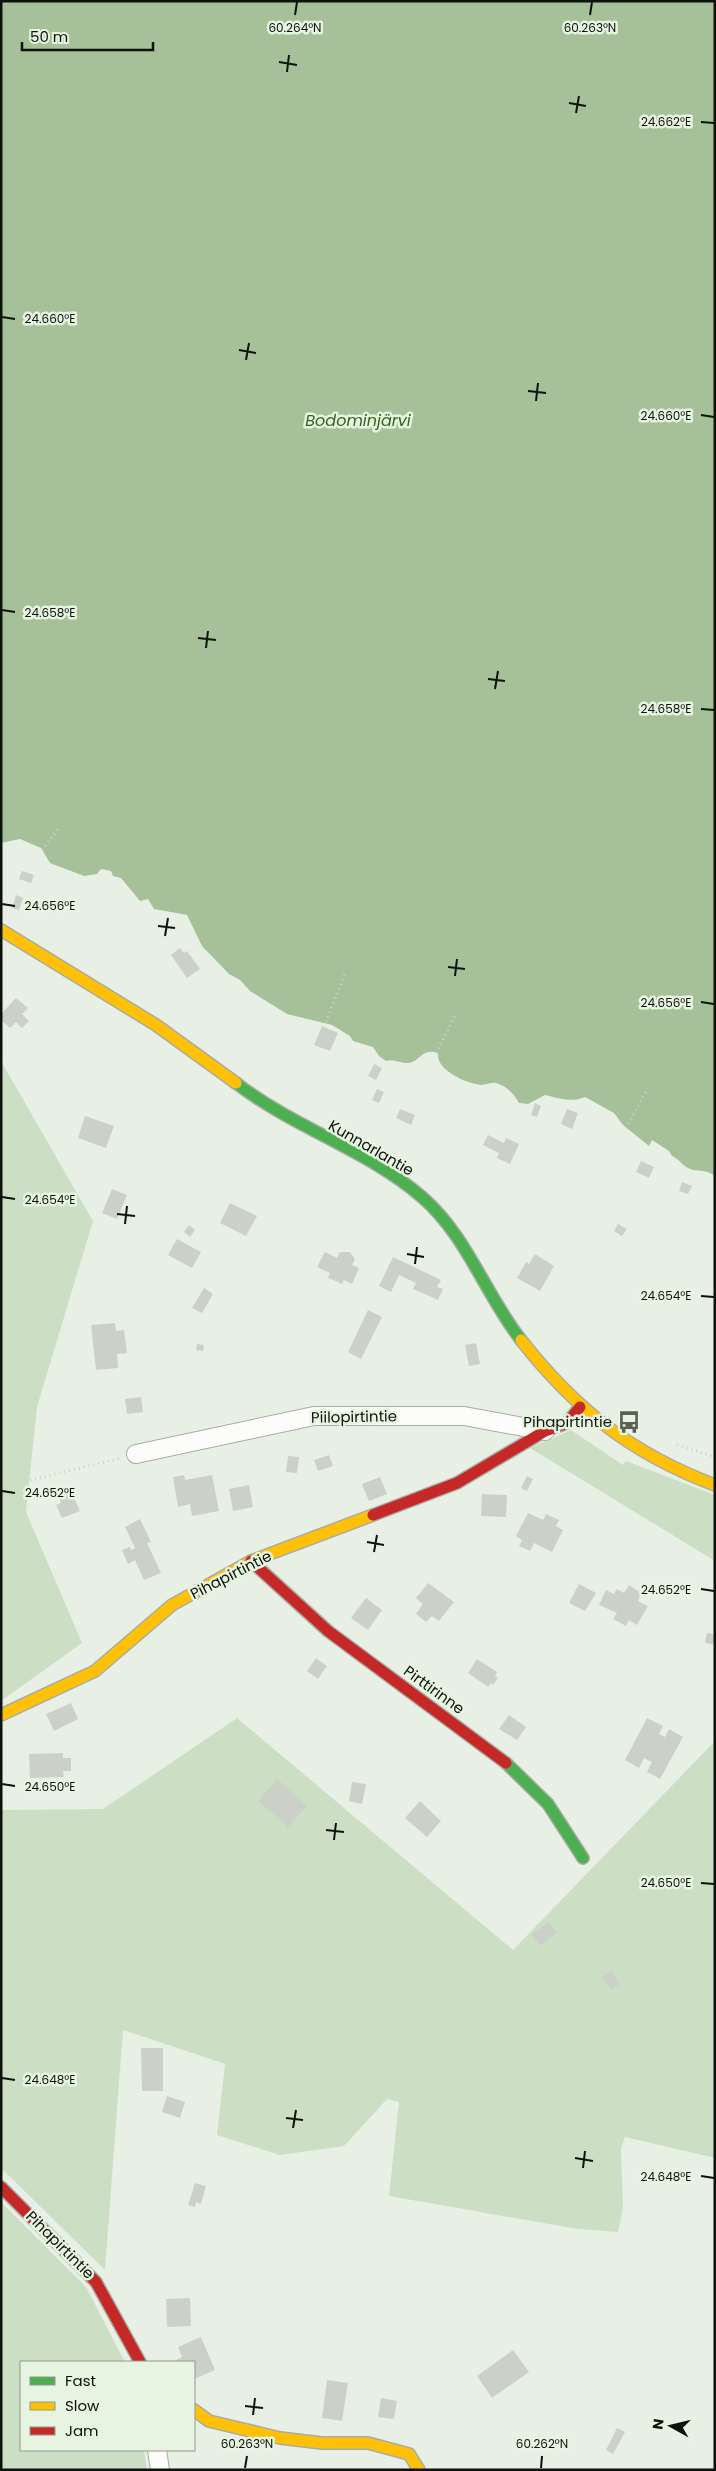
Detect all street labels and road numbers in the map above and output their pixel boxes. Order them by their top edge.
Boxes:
street label: Kunnarlantie [325,1115,418,1181]
street label: Piilopirtintie [311,1405,397,1428]
street label: Pihapirtintie [186,1545,275,1604]
street label: Pirttirinne [400,1660,469,1719]
street label: Pihapirtintie [22,2206,99,2283]

